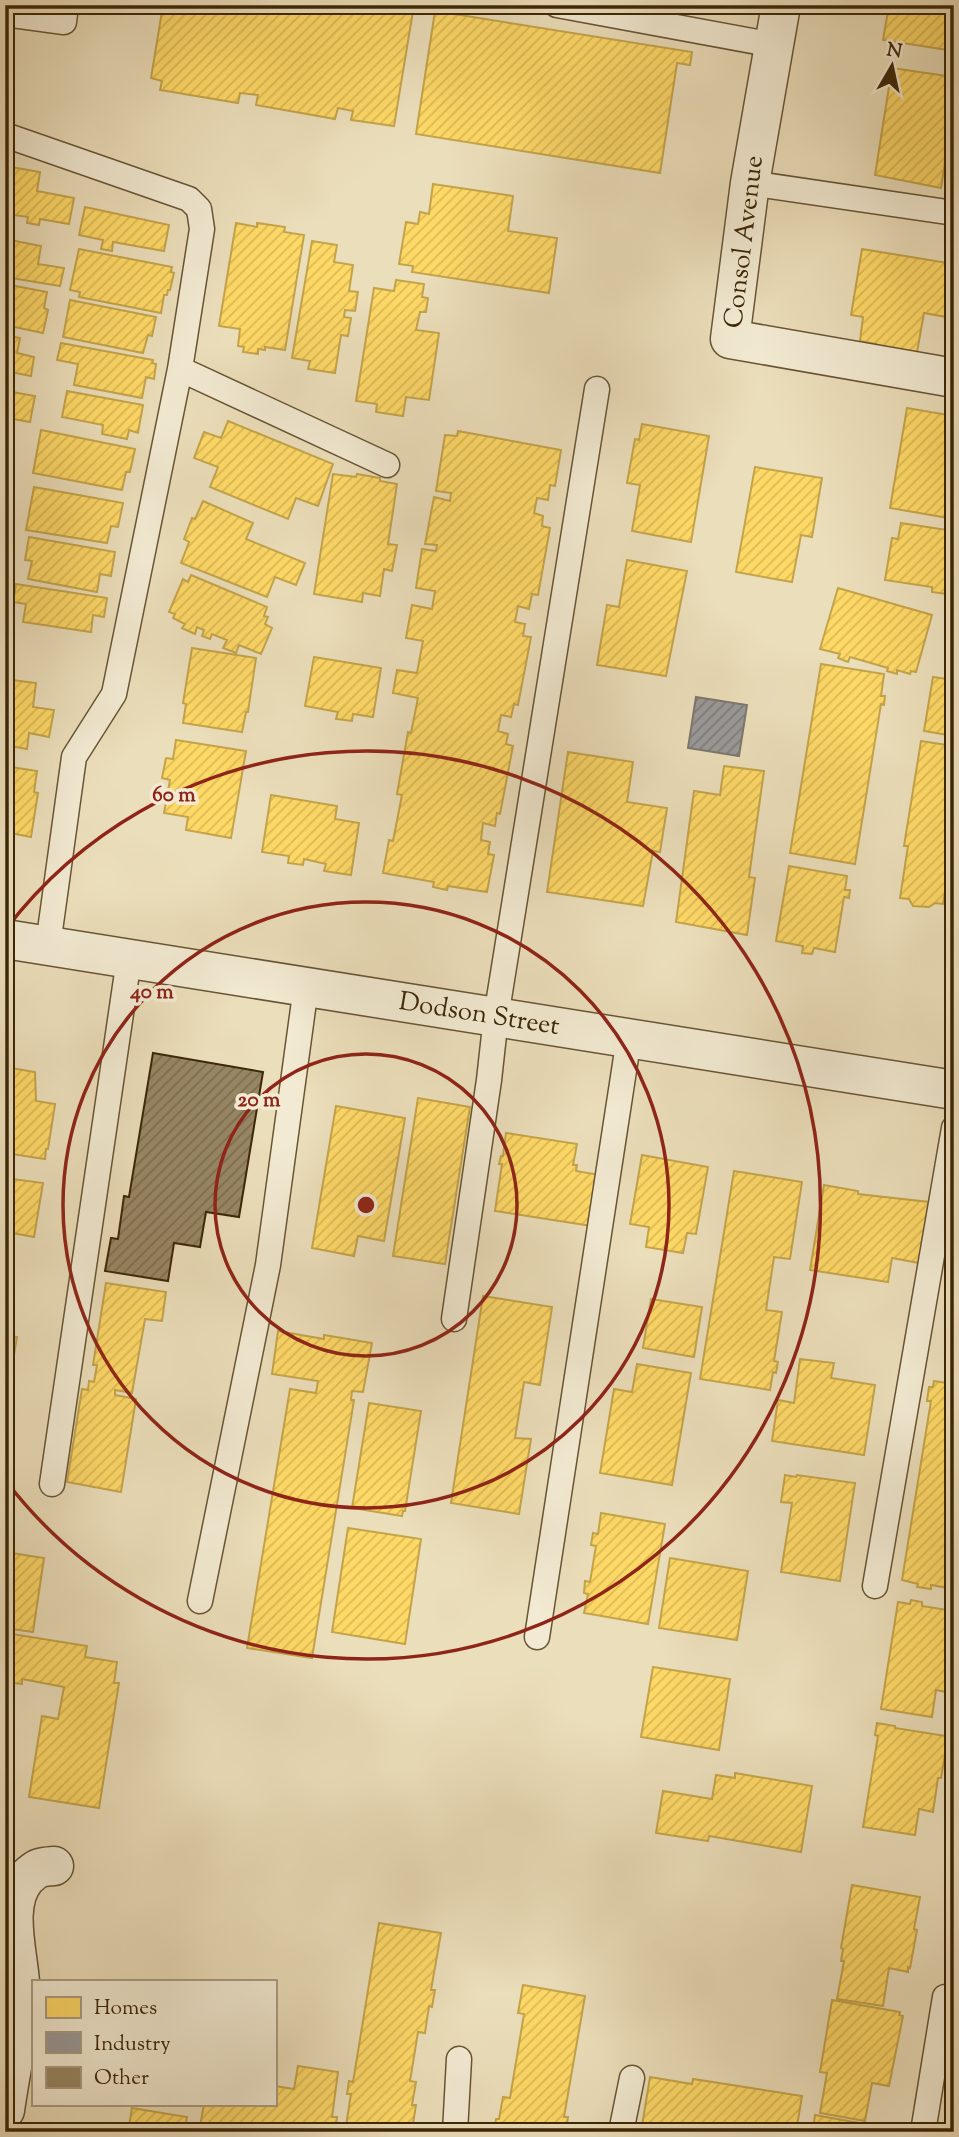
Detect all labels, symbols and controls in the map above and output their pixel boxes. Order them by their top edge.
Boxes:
north arrow [858,32,928,102]
text: N [885,37,904,66]
street label: Consol Avenue [716,153,774,331]
text: 60 m [152,781,196,811]
text: 40 m [129,978,174,1008]
street label: Dodson Street [396,984,562,1046]
text: 20 m [238,1086,281,1116]
centre of rings [354,1193,378,1217]
legend [32,1980,276,2106]
text: Homes [94,1994,157,2024]
text: Industry [94,2030,171,2060]
text: Other [94,2064,149,2094]

